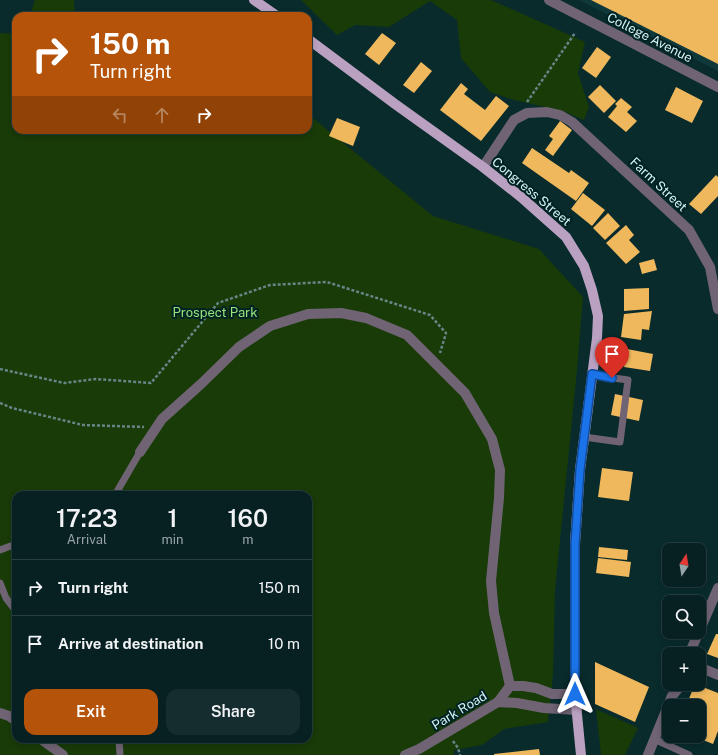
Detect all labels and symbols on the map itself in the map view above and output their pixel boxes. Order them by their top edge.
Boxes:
street label: College Avenue [605,9,695,65]
street label: Congress Street [489,154,574,229]
street label: Farm Street [627,154,690,214]
park label: Prospect Park [173,305,257,320]
pin [595,337,629,378]
north arrow [662,543,706,587]
position arrow [554,673,596,715]
street label: Park Road [429,688,490,733]

